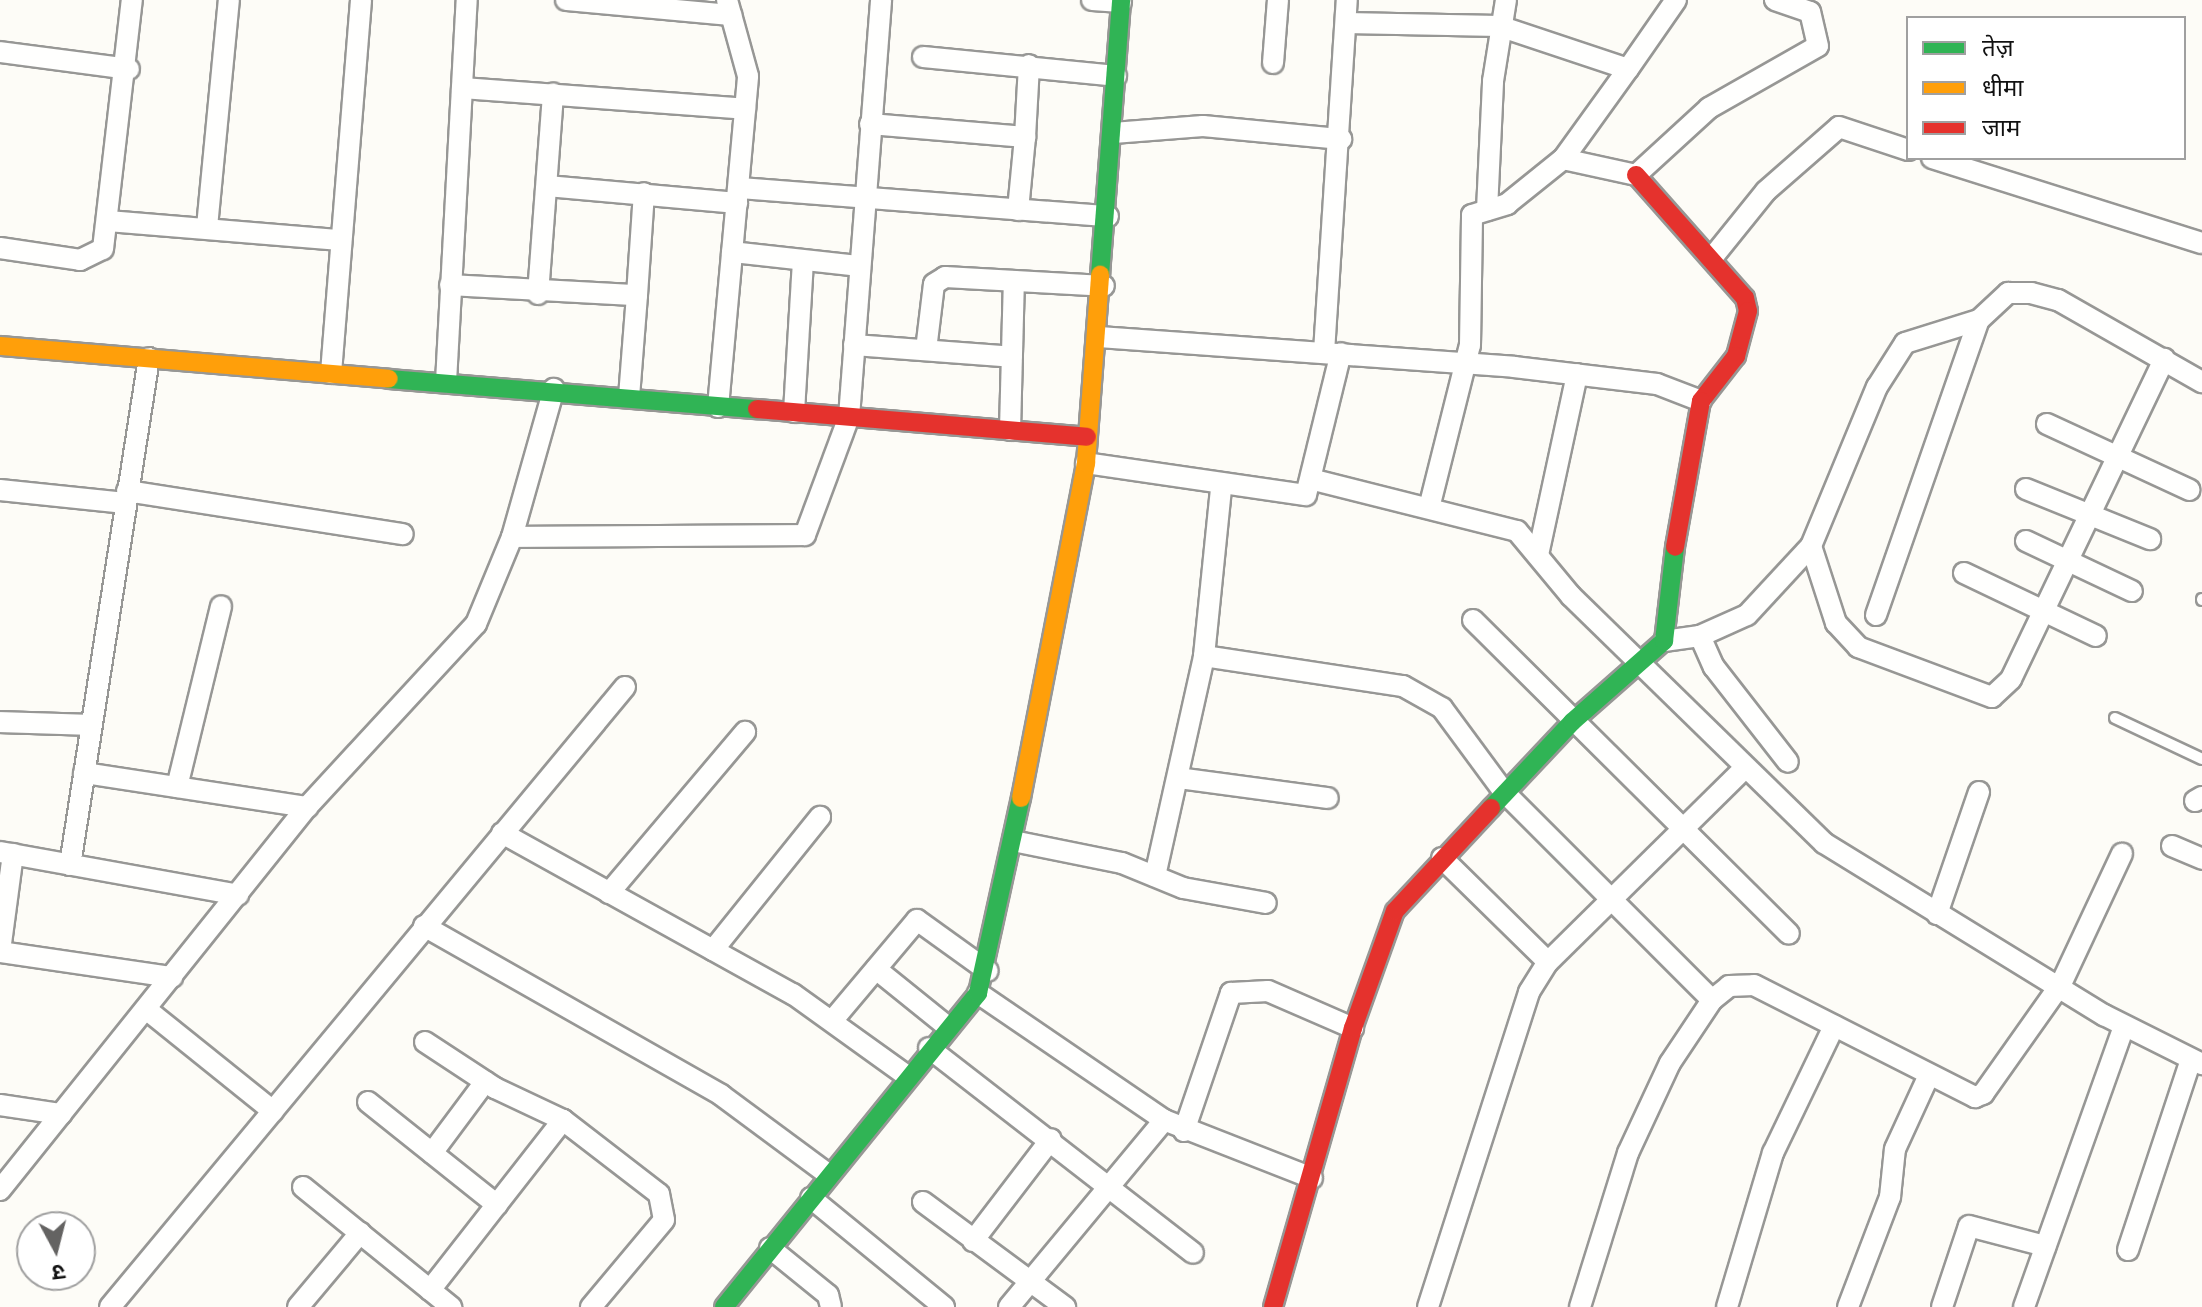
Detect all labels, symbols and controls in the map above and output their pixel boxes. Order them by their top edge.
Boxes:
legend [1906,16,2186,160]
text: तेज़ [1982,31,2014,63]
text: धीमा [1982,71,2024,103]
text: जाम [1982,111,2020,143]
north arrow [16,1211,96,1291]
text: उ [51,1258,67,1289]

